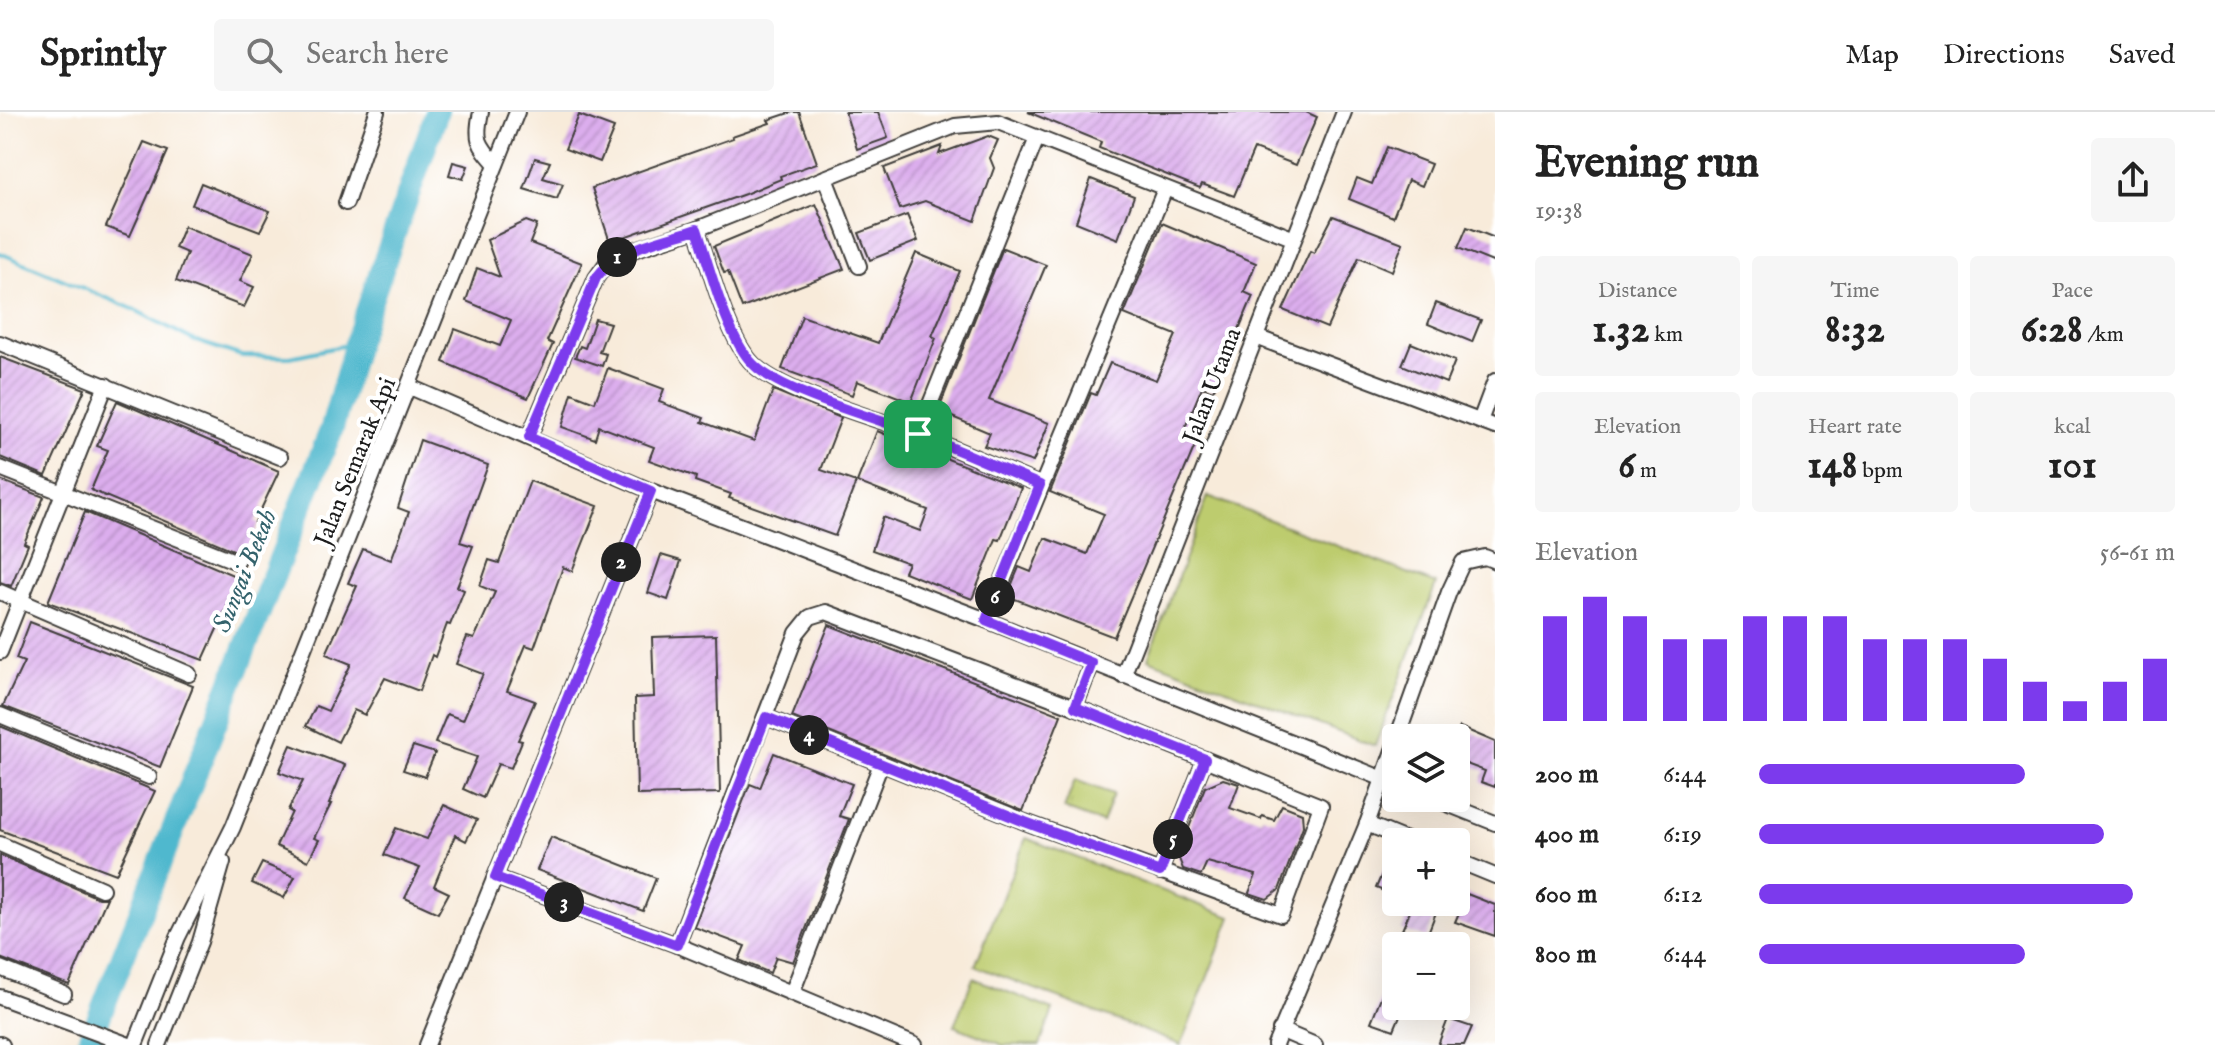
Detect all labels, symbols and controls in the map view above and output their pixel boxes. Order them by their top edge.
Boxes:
search box [214,19,774,91]
text: Sprintly [40,31,166,79]
icon: search [242,33,286,77]
text: Search here [306,36,449,74]
text: Map [1845,38,1899,73]
text: Directions [1943,38,2065,73]
text: Saved [2109,38,2175,73]
text: Evening run [1535,136,1759,192]
button: share [2091,138,2175,222]
text: 19:38 [1535,194,1583,227]
pin: 1 [597,237,637,277]
text: 1 [613,243,621,271]
text: Distance [1598,277,1677,305]
text: Time [1831,277,1879,305]
text: Pace [2052,277,2093,305]
text: 1.32 [1592,305,1649,356]
text: 8:32 [1825,305,1885,356]
text: 6:28 [2021,305,2083,356]
text: km [1649,321,1683,349]
text: /km [2083,321,2124,349]
street label: Jalan Utama [1176,323,1250,451]
street label: Jalan Semarak Api [307,373,404,554]
pin [884,400,952,468]
icon: arrive [896,412,940,456]
text: Elevation [1594,413,1681,441]
text: Heart rate [1808,413,1902,441]
text: kcal [2054,413,2091,441]
text: 6 [1618,441,1635,492]
text: 148 [1807,441,1857,492]
text: 101 [2048,441,2097,492]
text: m [1635,457,1657,485]
text: bpm [1857,457,1903,485]
water label: Sungai Bekah [205,505,286,638]
text: Elevation [1535,536,1638,569]
text: 56–61 m [2100,536,2175,569]
pin: 2 [601,542,641,582]
text: 2 [616,548,626,576]
pin: 6 [975,577,1015,617]
text: 6 [990,583,1000,611]
pin: 4 [789,715,829,755]
text: 4 [804,721,814,749]
map controls [1382,724,1470,1020]
button: layers [1382,724,1470,812]
text: 200 m [1535,758,1599,791]
text: 6:44 [1663,758,1706,791]
text: 400 m [1535,818,1599,851]
text: 6:19 [1663,818,1702,851]
pin: 5 [1153,819,1193,859]
text: 5 [1169,825,1177,853]
button: + [1382,828,1470,916]
text: 600 m [1535,878,1597,911]
text: 6:12 [1663,878,1703,911]
pin: 3 [544,882,584,922]
text: 3 [560,888,568,916]
button: − [1382,932,1470,1020]
text: 800 m [1535,938,1597,971]
text: 6:44 [1663,938,1706,971]

